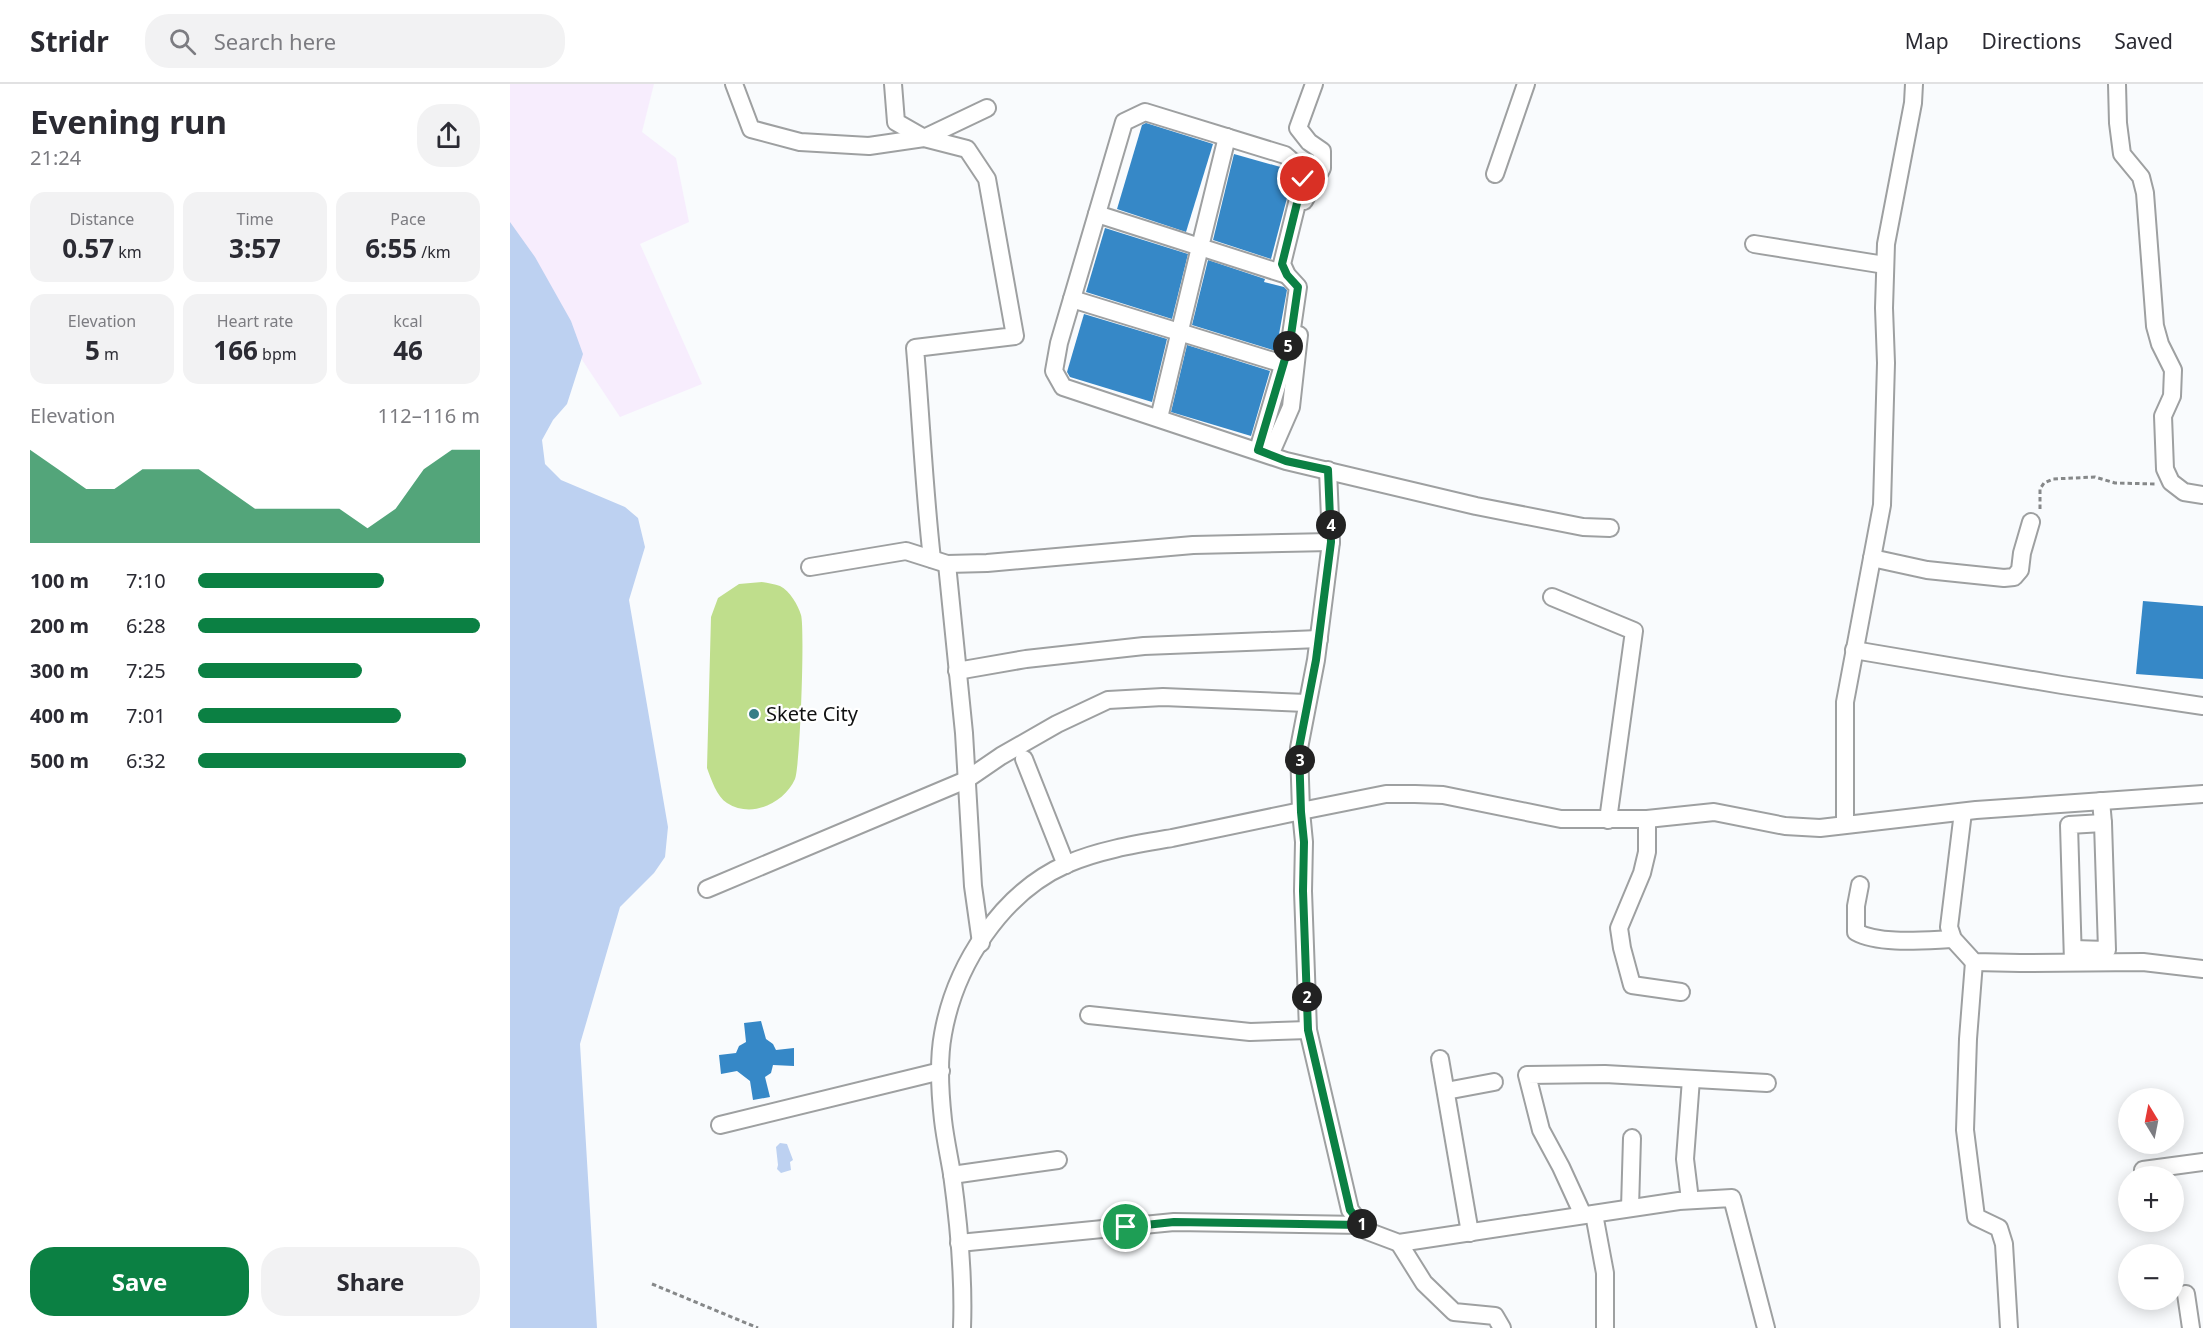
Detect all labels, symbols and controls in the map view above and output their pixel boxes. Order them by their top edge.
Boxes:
search box [145,14,565,68]
text: Stridr [30,22,109,60]
icon: search [166,25,199,58]
text: Search here [214,26,336,56]
text: Map [1905,27,1949,55]
text: Directions [1982,27,2081,55]
text: Saved [2114,27,2173,55]
text: Evening run [30,99,227,144]
button: share [417,104,480,167]
text: 21:24 [30,144,81,171]
pin [1277,153,1328,204]
icon: check [1286,162,1319,195]
text: Distance [70,208,134,230]
text: Time [236,208,274,230]
text: Pace [390,208,426,230]
text: 0.57 [62,230,114,266]
text: 3:57 [229,230,281,266]
text: 6:55 [365,230,417,266]
text: km [114,241,142,263]
text: /km [417,241,451,263]
text: Elevation [68,310,136,332]
text: Heart rate [217,310,293,332]
text: kcal [393,310,423,332]
pin: 5 [1273,331,1303,361]
text: 5 [85,332,100,368]
text: 166 [213,332,258,368]
text: 46 [393,332,423,368]
text: 5 [1283,335,1293,357]
text: m [100,343,119,365]
text: bpm [258,343,297,365]
text: Elevation [30,402,115,429]
text: 112–116 m [377,402,480,429]
pin: 4 [1316,510,1346,540]
text: 4 [1326,514,1336,536]
text: 100 m [30,567,89,594]
text: 7:10 [126,567,166,594]
text: 200 m [30,612,89,639]
text: 6:28 [126,612,166,639]
text: 300 m [30,657,89,684]
text: 7:25 [126,657,166,684]
place label: Skete City [766,700,859,727]
text: 400 m [30,702,89,729]
text: 7:01 [126,702,166,729]
marker: Skete City [747,707,761,721]
pin: 3 [1285,745,1315,775]
text: 500 m [30,747,89,774]
text: 6:32 [126,747,166,774]
text: 3 [1295,749,1305,771]
pin: 2 [1292,982,1322,1012]
text: 2 [1302,986,1312,1008]
north arrow [2118,1088,2184,1154]
map controls [2118,1088,2184,1310]
button: + [2118,1166,2184,1232]
pin [1100,1201,1151,1252]
pin: 1 [1347,1209,1377,1239]
icon: arrive [1109,1210,1142,1243]
text: 1 [1357,1213,1367,1235]
button: − [2118,1244,2184,1310]
button: Save [30,1247,249,1316]
button: Share [261,1247,480,1316]

